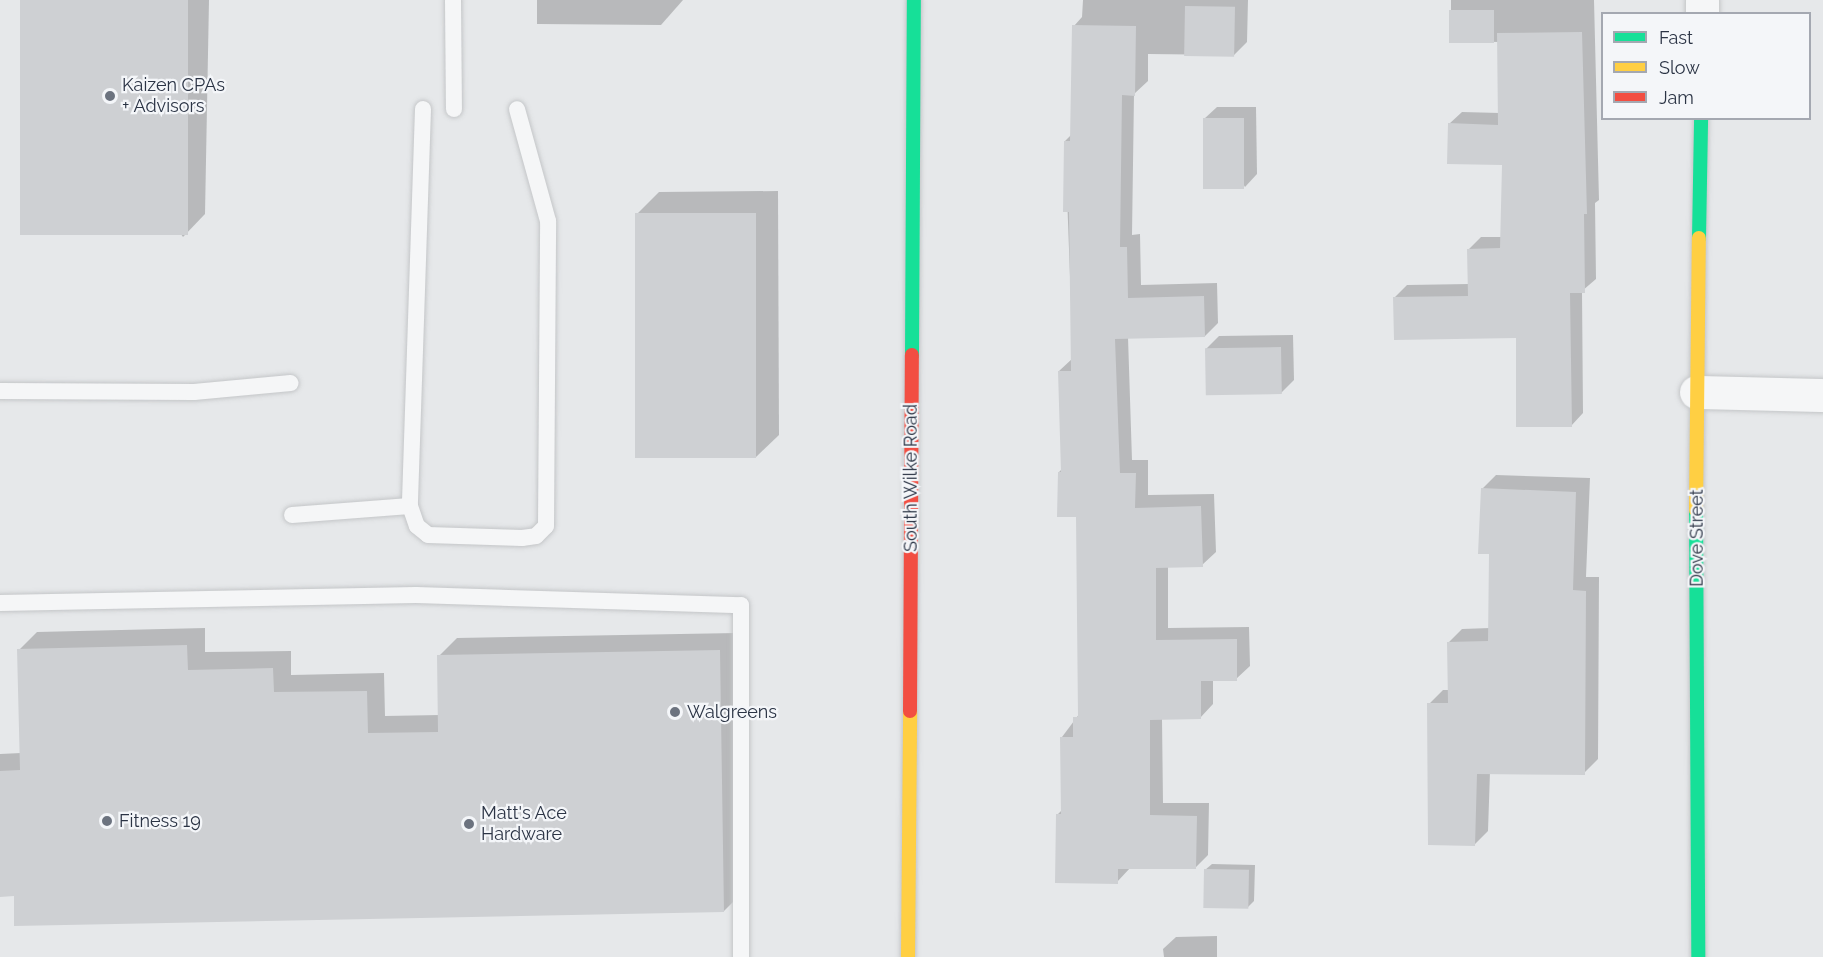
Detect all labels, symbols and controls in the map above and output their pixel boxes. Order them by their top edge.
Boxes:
legend [1601,12,1811,120]
text: Fast [1659,27,1693,48]
text: Slow [1659,57,1700,78]
place label: Kaizen CPAs + Advisors [122,75,225,118]
text: Jam [1659,87,1694,108]
marker: Kaizen CPAs + Advisors [103,89,117,103]
street label: South Wilke Road [900,404,922,552]
street label: Dove Street [1686,489,1708,587]
place label: Walgreens [687,701,777,723]
marker: Walgreens [668,705,682,719]
place label: Matt's Ace Hardware [481,803,567,846]
place label: Fitness 19 [119,810,201,832]
marker: Fitness 19 [100,814,114,828]
marker: Matt's Ace Hardware [462,817,476,831]

